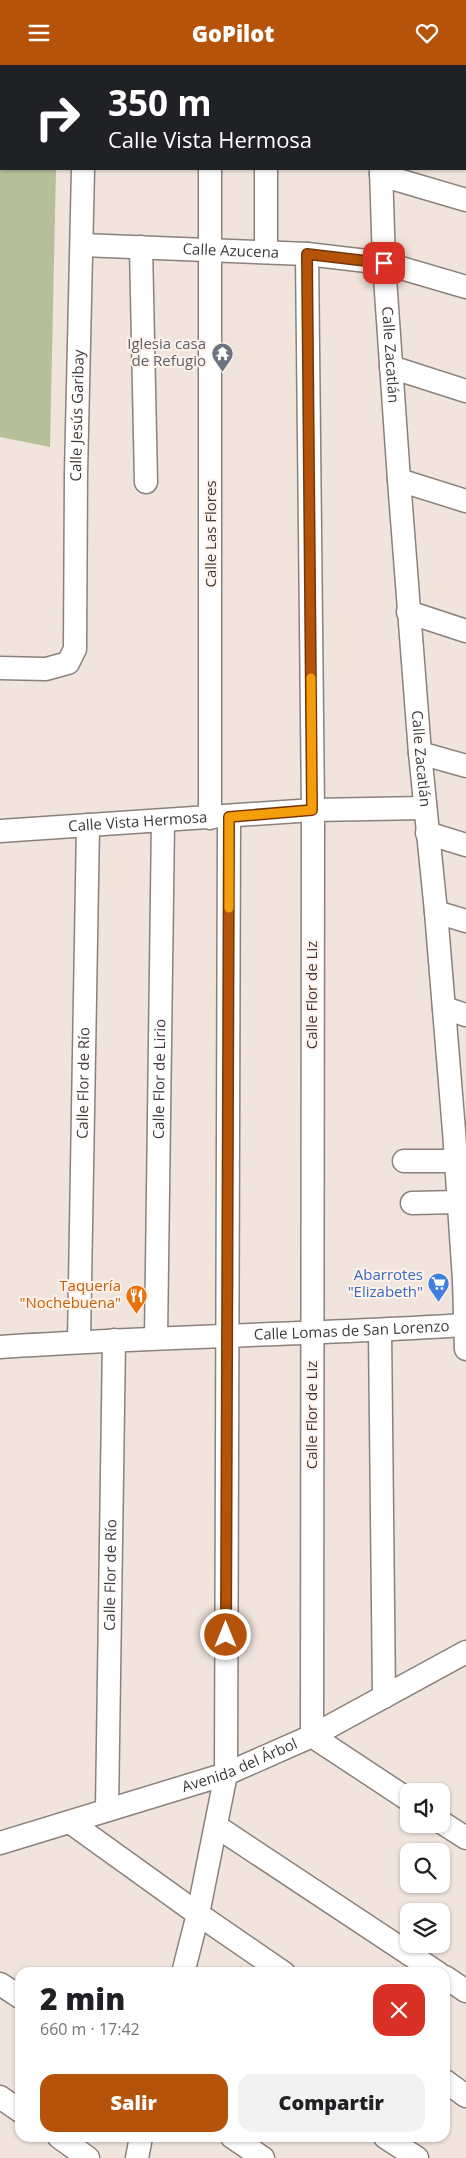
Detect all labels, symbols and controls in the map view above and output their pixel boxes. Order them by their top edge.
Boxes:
text: GoPilot [192,18,274,48]
icon: menu [25,19,53,47]
icon: heart [413,19,441,47]
text: 350 m [108,79,212,126]
icon: right [25,85,90,150]
text: Calle Vista Hermosa [108,124,312,154]
street label: Calle Azucena [182,238,280,262]
pin [363,242,405,284]
icon: arrive [370,249,398,277]
street label: Calle Zacatlán [378,306,405,404]
place label: Iglesia casa de Refugio [127,333,206,370]
temple icon: Iglesia casa de Refugio [210,341,234,372]
street label: Calle Jesús Garibay [65,349,88,481]
street label: Calle Las Flores [200,480,220,588]
street label: Calle Zacatlán [408,709,436,808]
street label: Calle Vista Hermosa [67,806,208,835]
street label: Calle Flor de Liz [301,941,321,1049]
street label: Calle Flor de Lirio [148,1019,169,1139]
street label: Calle Flor de Río [72,1027,93,1139]
place label: Abarrotes "Elizabeth" [348,1264,423,1301]
supermarket icon: Abarrotes "Elizabeth" [427,1272,451,1303]
place label: Taquería "Nochebuena" [20,1275,121,1312]
restaurant icon: Taquería "Nochebuena" [125,1283,149,1314]
street label: Calle Lomas de San Lorenzo [253,1315,450,1344]
street label: Calle Flor de Liz [301,1361,321,1469]
street label: Calle Flor de Río [99,1519,120,1631]
position arrow [199,1608,251,1660]
street label: Avenida del Árbol [179,1733,300,1796]
map controls [400,1783,450,1953]
button: sound [400,1783,450,1833]
button: search [400,1843,450,1893]
button: layers [400,1903,450,1953]
text: 2 min [40,1978,125,2019]
button: close [373,1984,425,2036]
text: 660 m · 17:42 [40,2018,140,2040]
button: Salir [40,2074,228,2132]
button: Compartir [238,2074,425,2132]

